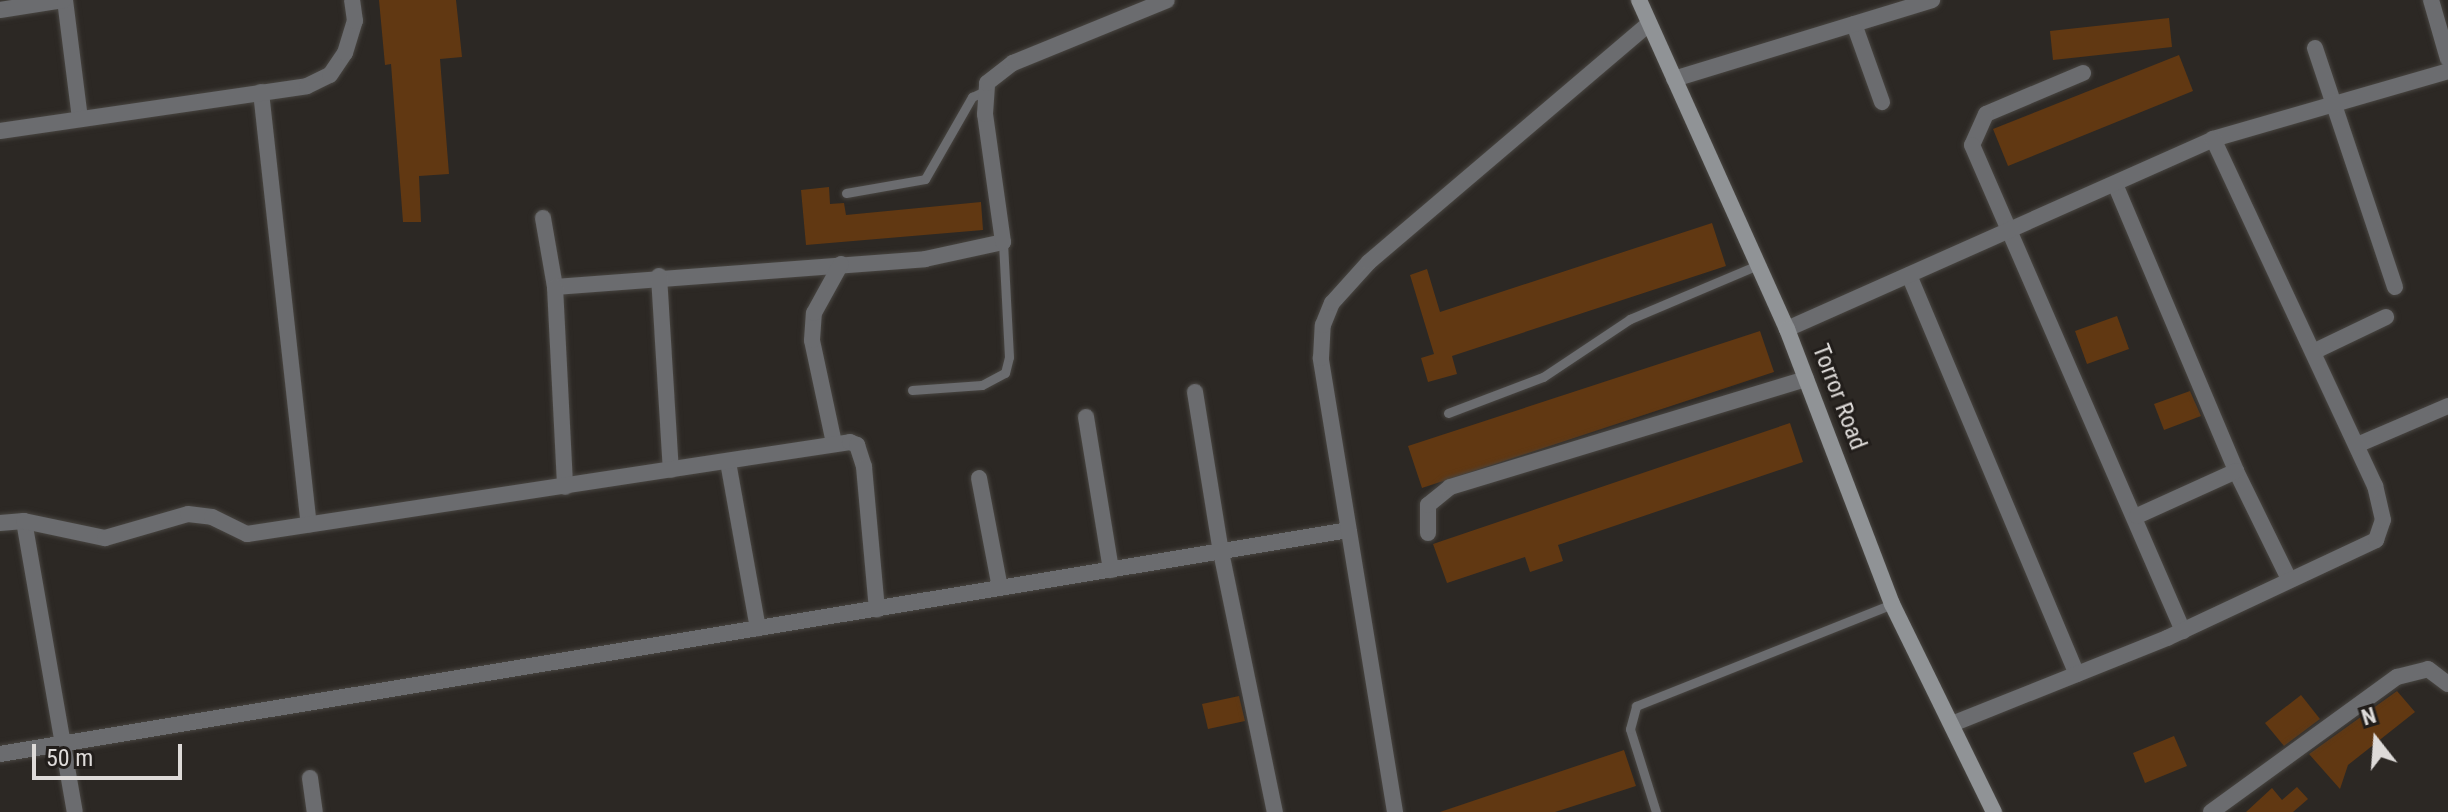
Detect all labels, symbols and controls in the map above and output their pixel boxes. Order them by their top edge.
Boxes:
street label: Torror Road [1806,340,1872,454]
north arrow [2336,700,2416,780]
text: N [2359,703,2379,730]
scale bar [36,728,186,778]
text: 50 m [46,744,93,772]

